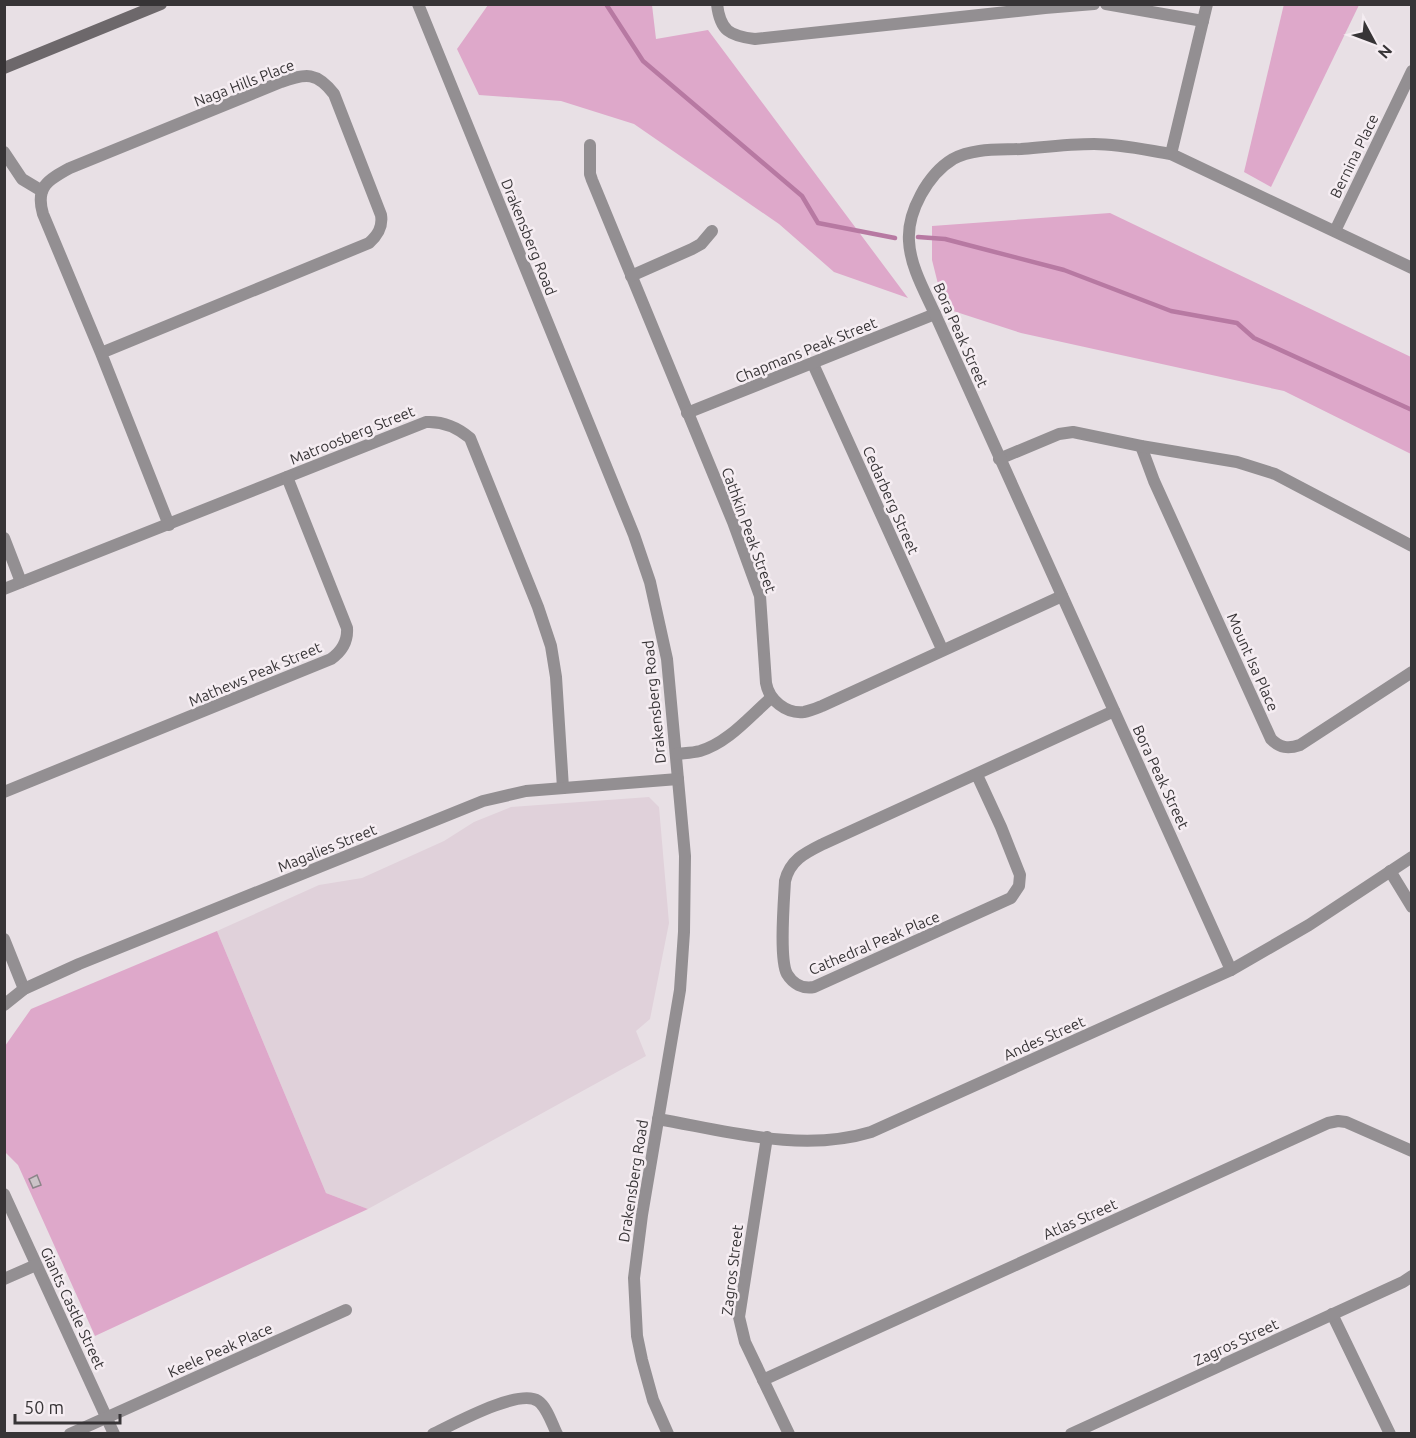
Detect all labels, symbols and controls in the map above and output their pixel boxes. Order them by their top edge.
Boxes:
north arrow [1344,12,1404,72]
text: N [1375,41,1396,62]
street label: Naga Hills Place [191,56,297,110]
street label: Bernina Place [1326,111,1382,201]
street label: Drakensberg Road [498,176,560,298]
street label: Bora Peak Street [930,280,992,390]
street label: Chapmans Peak Street [733,314,879,386]
street label: Matroosberg Street [287,402,417,468]
street label: Cedarberg Street [860,443,922,557]
street label: Cathkin Peak Street [718,465,780,595]
street label: Mount Isa Place [1224,610,1282,714]
street label: Mathews Peak Street [186,638,324,710]
street label: Drakensberg Road [639,639,669,765]
street label: Bora Peak Street [1129,722,1193,832]
street label: Magalies Street [275,820,379,876]
street label: Cathedral Peak Place [806,908,942,978]
street label: Andes Street [1001,1012,1087,1063]
street label: Drakensberg Road [615,1118,651,1244]
street label: Atlas Street [1040,1195,1120,1243]
street label: Zagros Street [718,1224,746,1316]
street label: Giants Castle Street [37,1244,109,1372]
street label: Zagros Street [1191,1315,1281,1369]
street label: Keele Peak Place [165,1319,275,1381]
scale bar [15,1387,120,1425]
text: 50 m [24,1397,64,1417]

